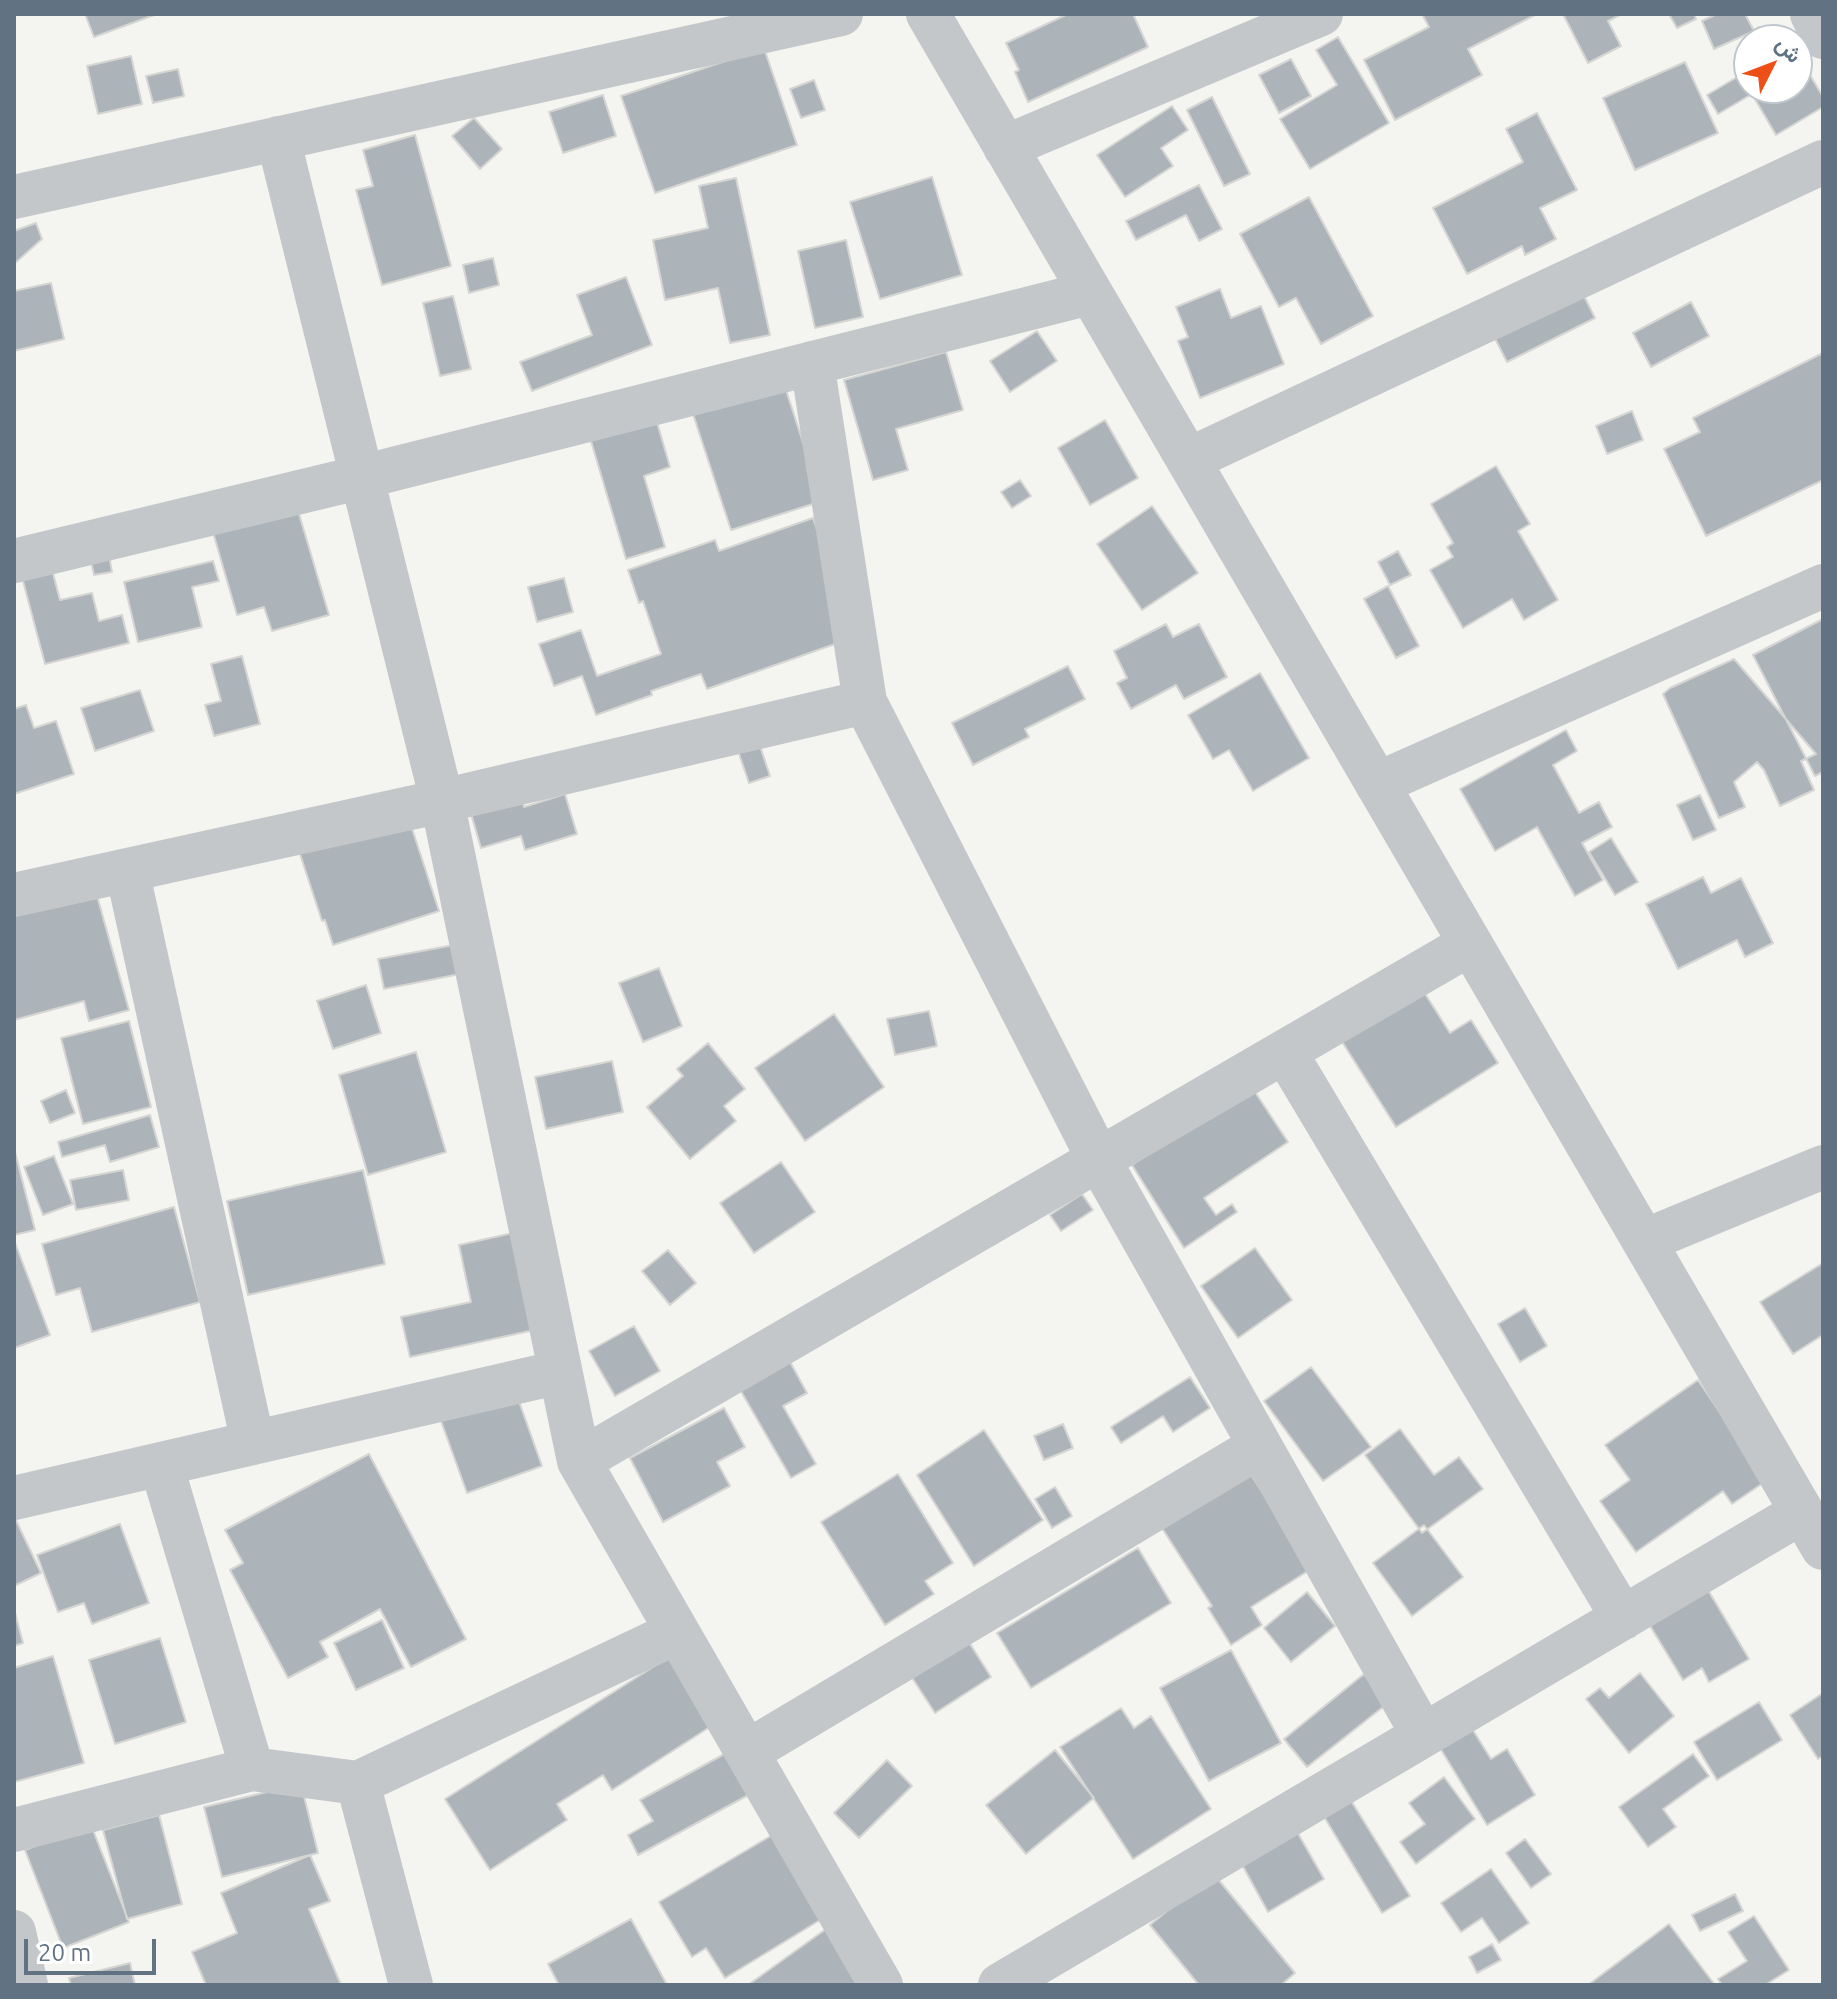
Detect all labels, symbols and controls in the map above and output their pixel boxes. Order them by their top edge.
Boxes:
north arrow [1733,24,1813,104]
text: ش [1772,31,1808,67]
scale bar [28,1923,160,1973]
text: 20 m [38,1939,91,1966]

